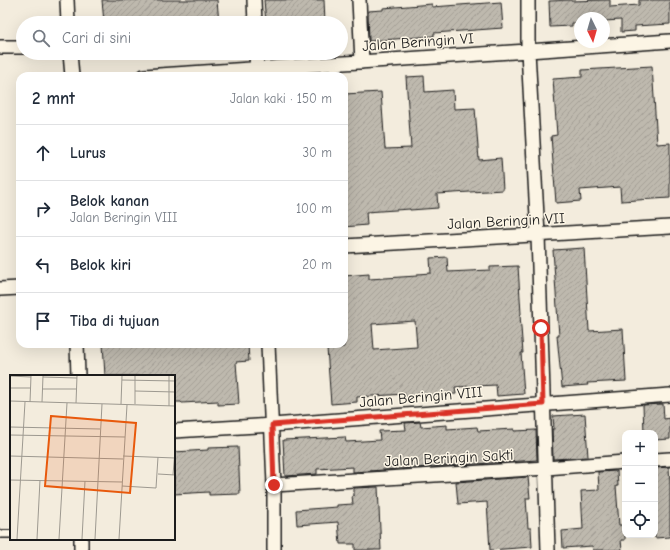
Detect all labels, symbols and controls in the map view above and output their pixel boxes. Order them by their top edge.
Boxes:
north arrow [574,12,610,48]
search box [16,16,348,60]
icon: search [30,27,52,49]
text: Cari di sini [62,29,131,47]
street label: Jalan Beringin VI [362,29,475,55]
text: 2 mnt [32,89,75,108]
text: Jalan kaki · 150 m [230,91,332,106]
icon: ahead [32,142,54,164]
text: Lurus [70,144,106,162]
text: 30 m [302,145,332,160]
text: Belok kanan [70,192,149,210]
icon: right [32,198,54,220]
text: 100 m [296,201,332,216]
street label: Jalan Beringin VII [447,209,565,233]
text: Jalan Beringin VIII [70,210,177,225]
icon: left [32,254,54,276]
text: Belok kiri [70,256,131,274]
text: 20 m [302,257,332,272]
icon: arrive [32,310,54,332]
text: Tiba di tujuan [70,312,159,330]
route start [532,319,550,337]
inset map [10,375,175,540]
street label: Jalan Beringin VIII [359,383,484,411]
map controls [622,430,658,538]
button: + [622,430,658,466]
street label: Jalan Beringin Sakti [384,446,514,470]
button: − [622,466,658,502]
route end [265,476,283,494]
button: locate [622,502,658,538]

